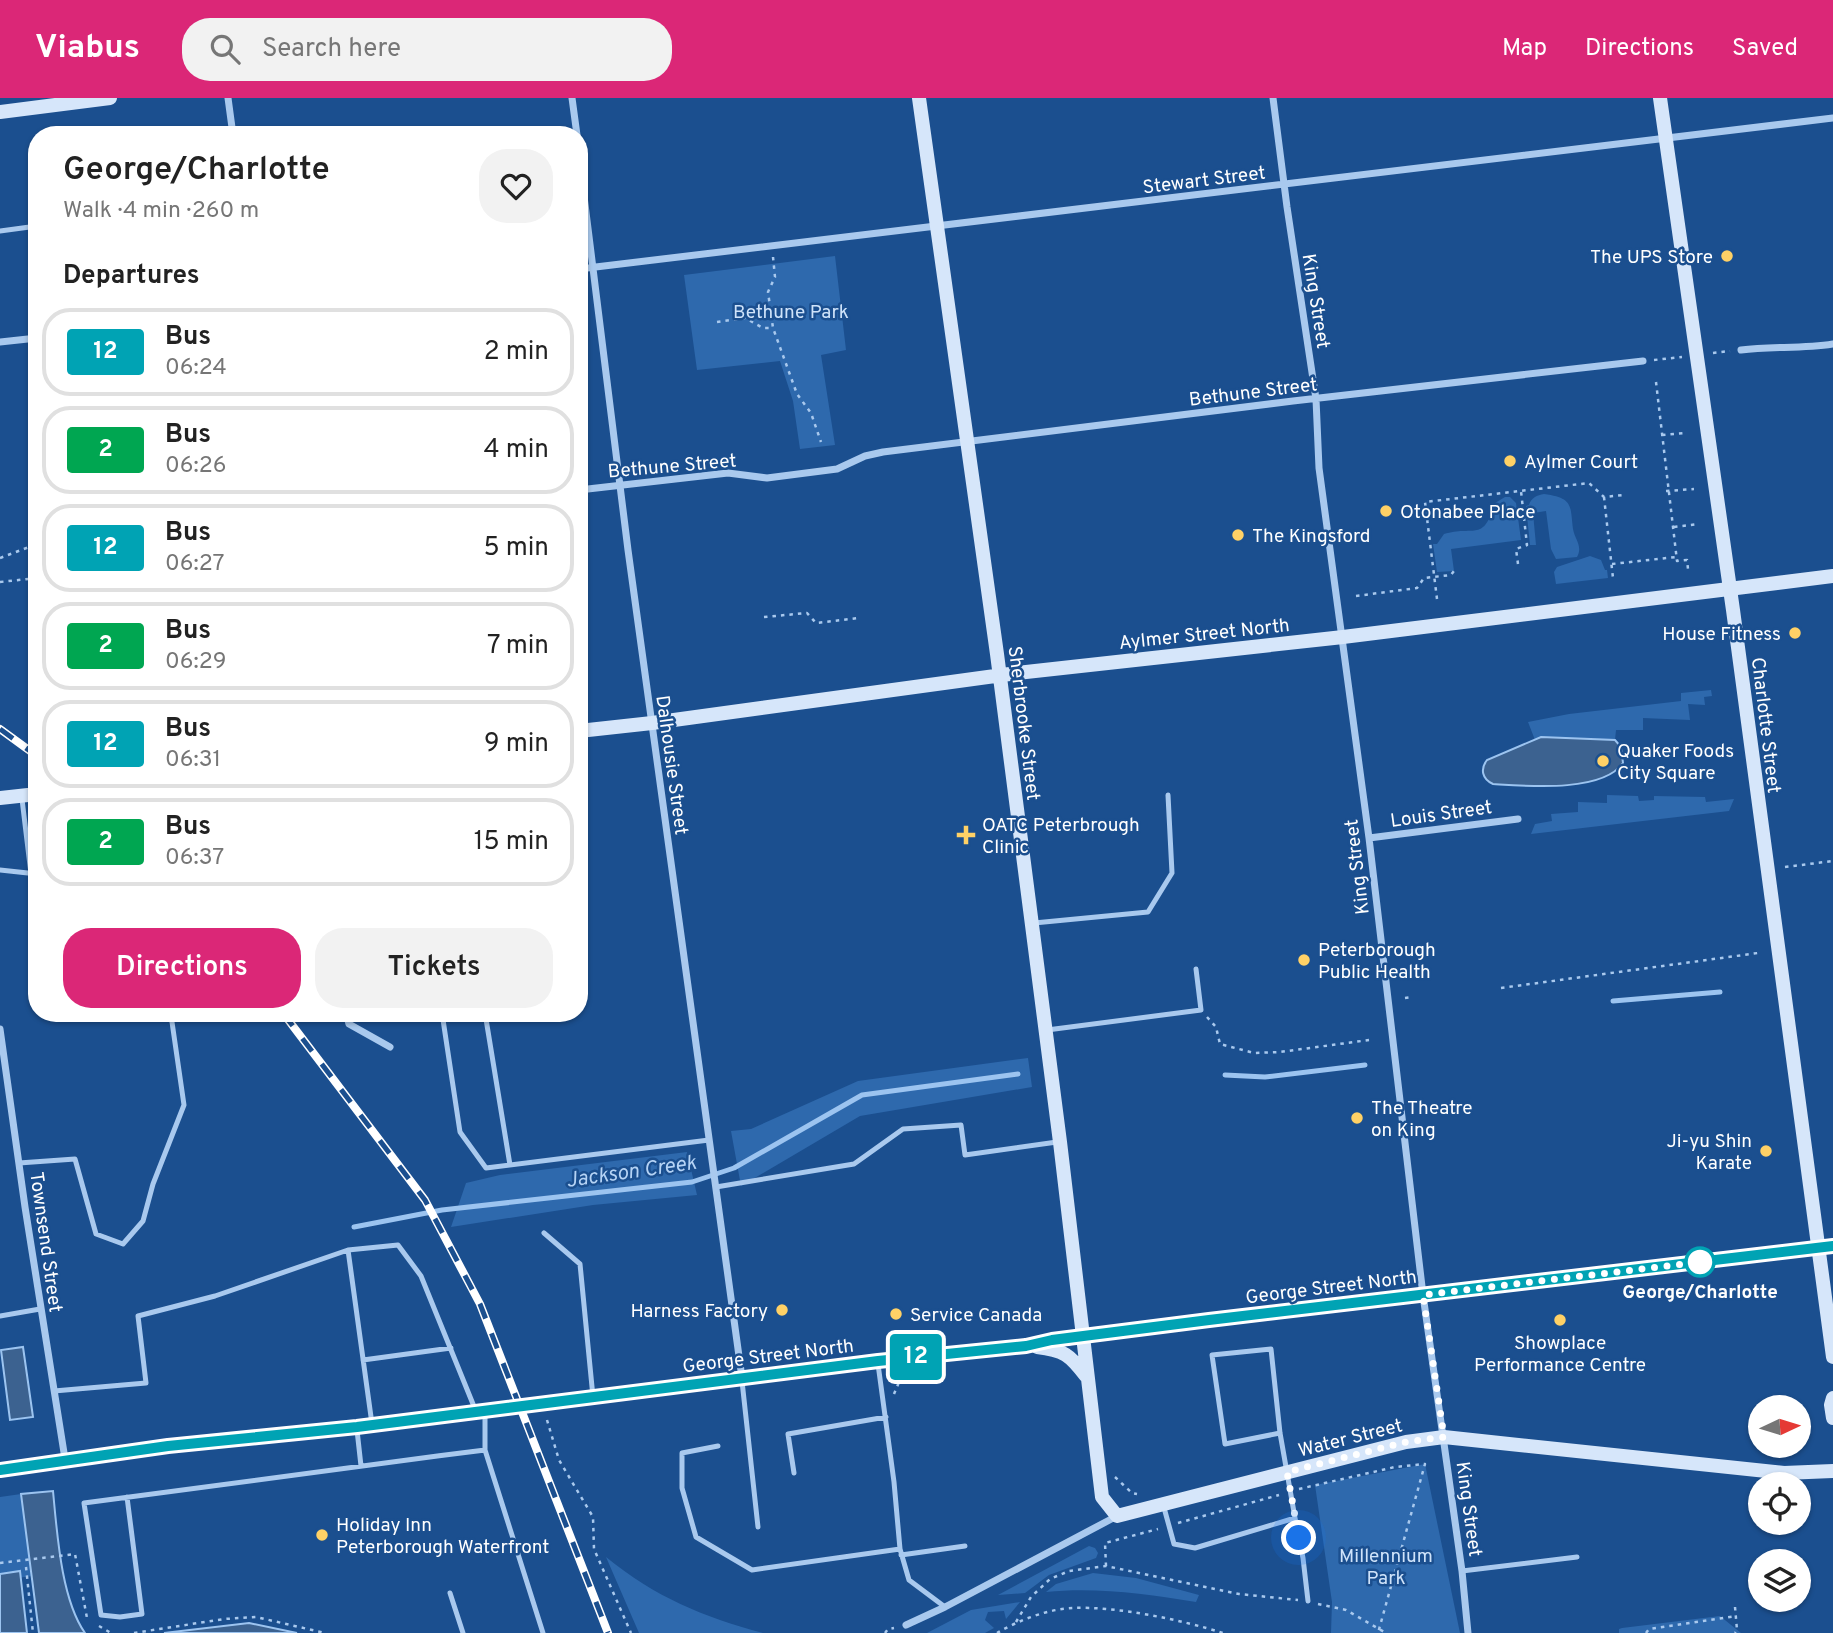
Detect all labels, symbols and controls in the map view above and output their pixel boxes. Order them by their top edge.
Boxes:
search box [182,18,672,81]
text: Viabus [35,28,140,70]
icon: search [206,30,244,68]
text: Search here [262,33,401,66]
text: Map [1502,34,1547,64]
text: Directions [1585,34,1694,64]
text: Saved [1732,34,1798,64]
button: heart [479,149,553,223]
text: George/Charlotte [63,150,330,192]
street label: Stewart Street [1141,162,1267,200]
text: Walk · 4 min · 260 m [63,197,259,226]
place label: The UPS Store [1590,246,1713,270]
marker: The UPS Store [1719,248,1735,264]
street label: King Street [1296,252,1334,351]
text: Departures [63,260,200,293]
park label: Bethune Park [733,301,849,325]
text: Bus [165,321,211,354]
text: 2 min [484,336,549,369]
text: 12 [93,337,118,367]
text: 06:24 [165,354,227,383]
street label: Bethune Street [1188,373,1319,413]
text: Bus [165,419,211,452]
text: 4 min [483,434,549,467]
text: 2 [98,435,113,465]
street label: Bethune Street [607,449,737,485]
place label: Aylmer Court [1524,451,1638,475]
text: 06:26 [165,452,226,481]
marker: Aylmer Court [1502,453,1518,469]
place label: Otonabee Place [1400,501,1536,525]
marker: Otonabee Place [1378,503,1394,519]
text: Bus [165,517,211,550]
place label: The Kingsford [1252,525,1370,549]
marker: The Kingsford [1230,527,1246,543]
text: 5 min [483,532,549,565]
text: 12 [93,533,118,563]
text: 06:27 [165,550,225,579]
street label: Aylmer Street North [1118,614,1291,656]
text: Bus [165,615,211,648]
place label: House Fitness [1662,623,1781,647]
marker: House Fitness [1787,625,1803,641]
text: 7 min [487,630,549,663]
text: 2 [98,631,113,661]
street label: Sherbrooke Street [1002,645,1044,802]
text: 06:29 [165,648,226,677]
street label: Charlotte Street [1745,656,1785,795]
street label: Dalhousie Street [649,694,693,837]
text: Bus [165,713,211,746]
text: 9 min [484,728,549,761]
text: 12 [93,729,118,759]
place label: Quaker Foods City Square [1617,740,1734,786]
text: 06:31 [165,746,221,775]
marker: Quaker Foods City Square [1595,753,1611,769]
street label: Louis Street [1389,796,1494,834]
text: Bus [165,811,211,844]
place label: OATC Peterbrough Clinic [982,814,1140,860]
street label: King Street [1340,818,1376,916]
marker: OATC Peterbrough Clinic [956,825,976,845]
text: 15 min [474,826,549,859]
text: 2 [98,827,113,857]
text: 06:37 [165,844,224,873]
button: Directions [63,928,301,1008]
button: Tickets [315,928,553,1008]
place label: Peterborough Public Health [1318,939,1436,985]
marker: Peterborough Public Health [1296,952,1312,968]
place label: The Theatre on King [1371,1097,1472,1143]
marker: The Theatre on King [1349,1110,1365,1126]
place label: Ji-yu Shin Karate [1666,1130,1752,1176]
marker: Ji-yu Shin Karate [1758,1143,1774,1159]
water label: Jackson Creek [564,1150,699,1195]
street label: Townsend Street [23,1170,67,1314]
marker: George/Charlotte [1685,1247,1715,1277]
street label: George Street North [1244,1266,1418,1310]
place label: George/Charlotte [1622,1281,1778,1305]
place label: Harness Factory [631,1300,768,1324]
marker: Harness Factory [774,1302,790,1318]
place label: Service Canada [910,1304,1042,1328]
marker: Service Canada [888,1306,904,1322]
marker: Showplace Performance Centre [1552,1312,1568,1328]
place label: Showplace Performance Centre [1474,1332,1646,1378]
line badge: 12 [884,1334,948,1380]
street label: George Street North [681,1335,855,1379]
text: 12 [904,1342,928,1372]
north arrow [1748,1395,1811,1458]
map controls [1748,1395,1811,1612]
street label: Water Street [1296,1414,1405,1463]
street label: King Street [1449,1460,1487,1558]
button: locate [1748,1472,1811,1535]
place label: Holiday Inn Peterborough Waterfront [336,1514,549,1560]
your location [1281,1520,1316,1555]
marker: Holiday Inn Peterborough Waterfront [314,1527,330,1543]
park label: Millennium Park [1339,1545,1433,1591]
button: layers [1748,1549,1811,1612]

